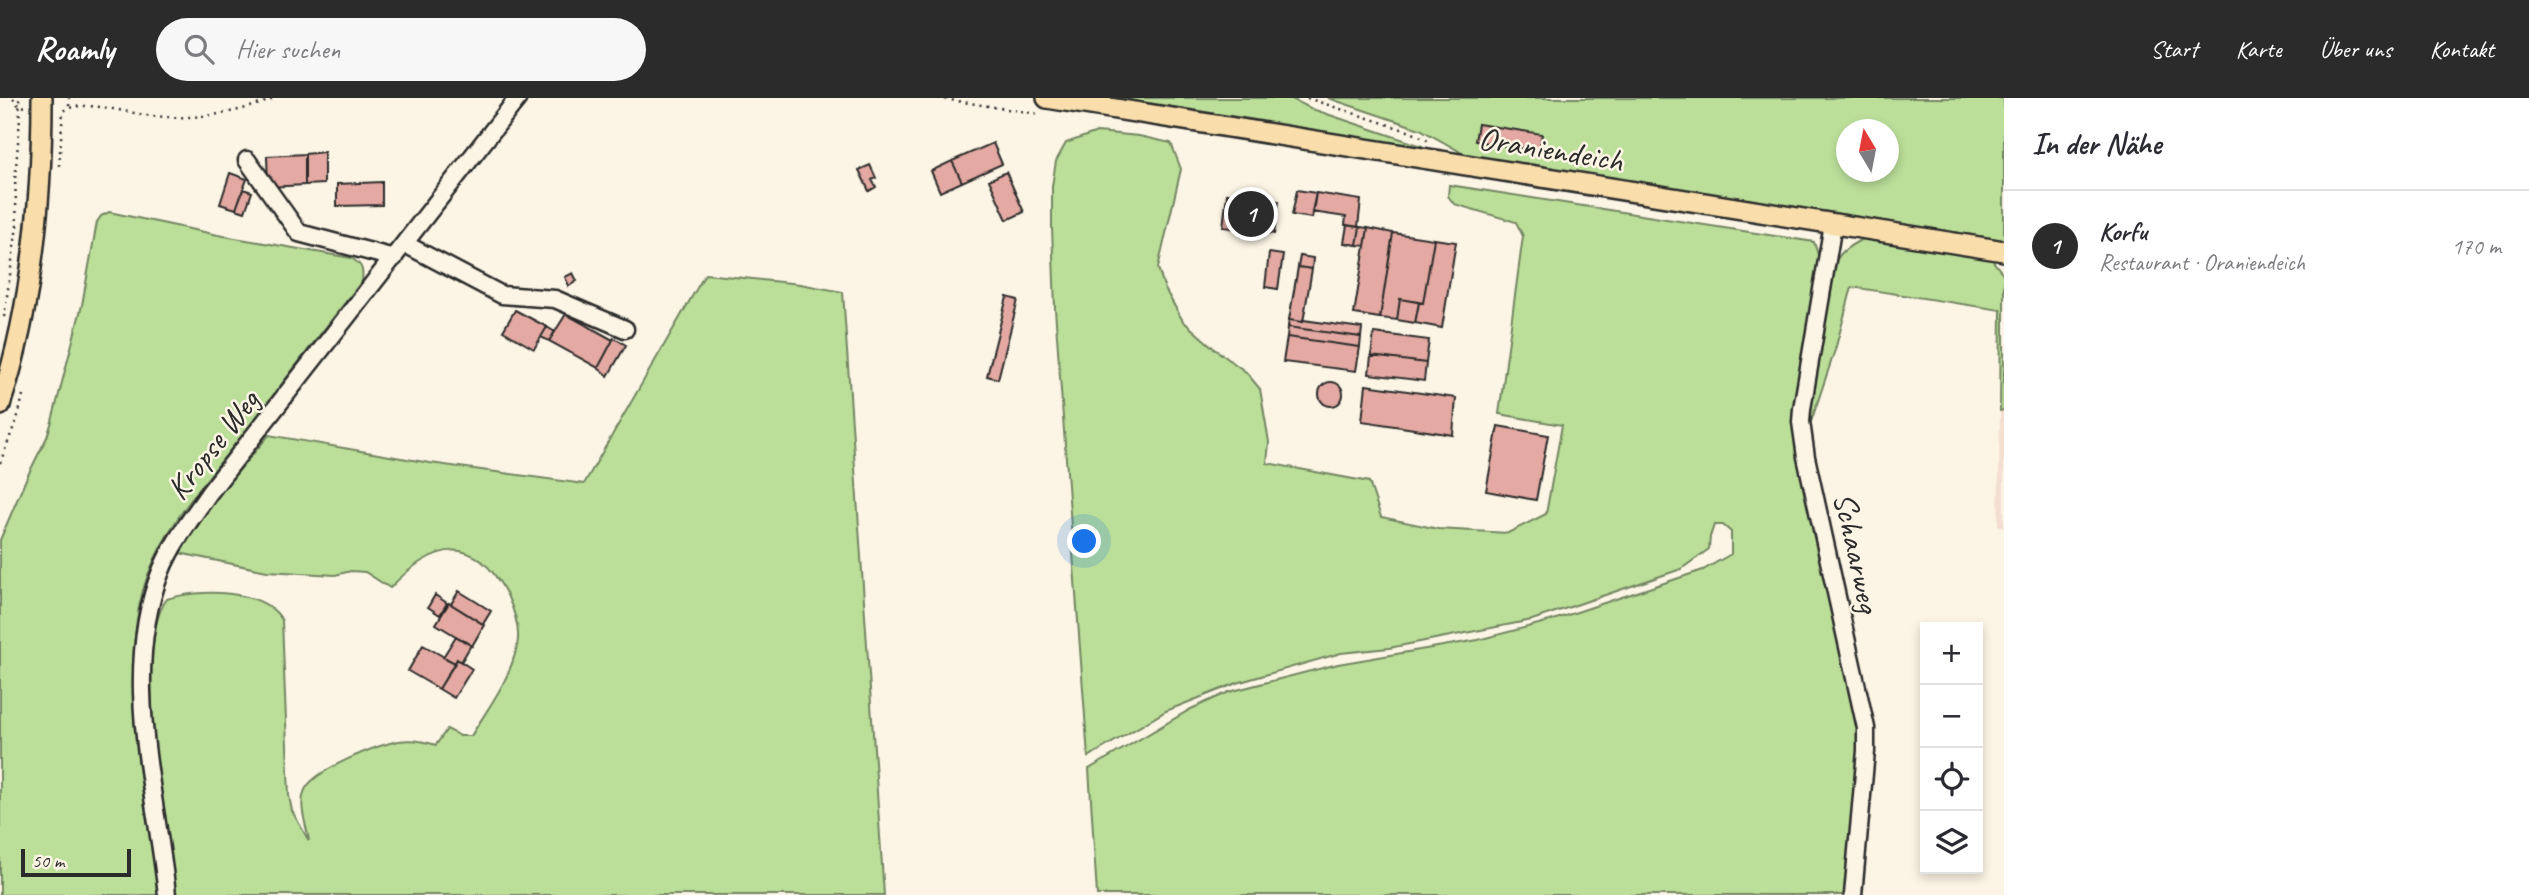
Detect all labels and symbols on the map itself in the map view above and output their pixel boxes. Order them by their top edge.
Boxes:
street label: Oraniendeich [1476,117,1627,181]
north arrow [1836,119,1899,182]
pin: 1 [1228,188,1274,240]
street label: Kropse Weg [157,380,270,508]
street label: Schaarweg [1824,489,1891,618]
your location [1067,524,1101,558]
scale bar [21,846,131,878]

